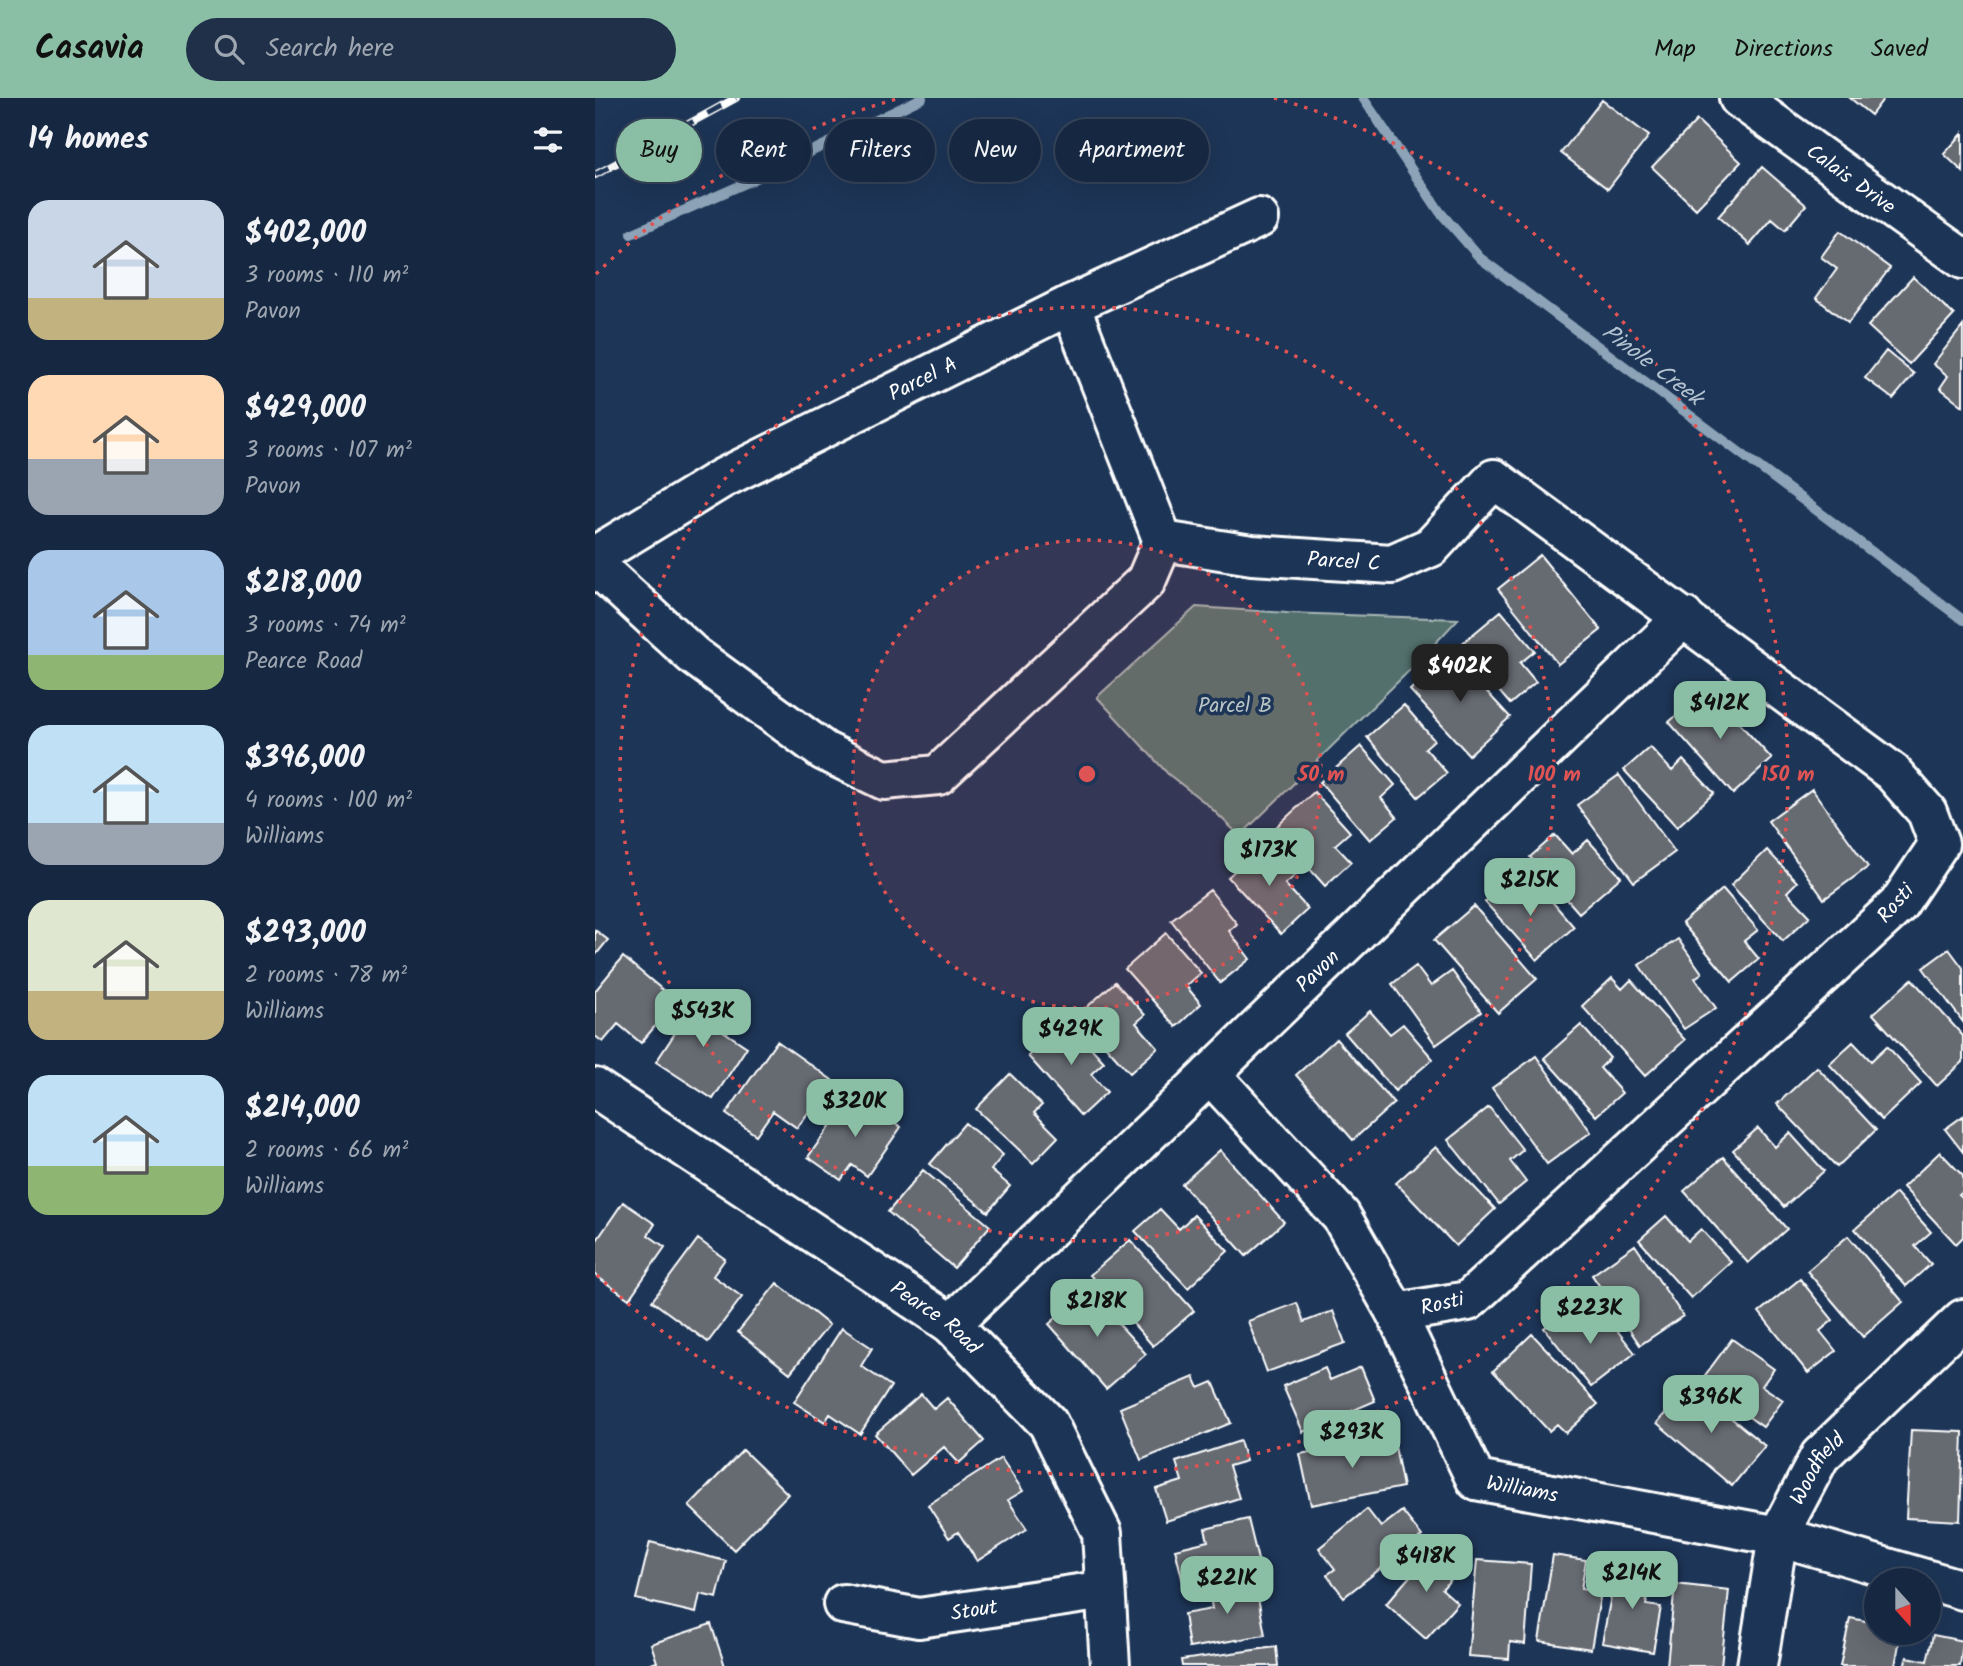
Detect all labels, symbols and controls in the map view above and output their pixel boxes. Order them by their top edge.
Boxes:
search box [186,18,676,81]
text: Casavia [35,23,144,76]
text: Search here [266,28,394,70]
icon: search [210,30,248,68]
text: Map [1654,30,1696,69]
text: Directions [1734,30,1833,69]
text: Saved [1871,30,1928,69]
text: 14 homes [28,116,149,164]
chip: Buy [616,119,702,182]
chip: Rent [716,119,811,182]
chip: Filters [825,119,935,182]
chip: New [949,119,1041,182]
chip: Apartment [1055,119,1209,182]
icon: filters [529,121,567,159]
street label: Calais Drive [1798,136,1902,224]
text: $402,000 [245,210,366,258]
icon: home [84,228,168,312]
text: 3 rooms · 110 m² [245,258,408,294]
text: Pavon [245,294,301,330]
water label: Pinole Creek [1594,315,1713,418]
street label: Parcel A [883,349,964,411]
text: $429,000 [245,385,366,433]
icon: home [84,403,168,487]
text: 3 rooms · 107 m² [245,433,412,469]
text: Pavon [245,469,301,505]
street label: Parcel C [1306,544,1381,581]
text: $218,000 [245,560,361,608]
icon: home [84,578,168,662]
text: 3 rooms · 74 m² [245,608,406,644]
text: Pearce Road [245,644,362,680]
pin: $402K [1411,644,1509,704]
text: $402K [1427,649,1493,685]
pin: $412K [1671,682,1769,741]
text: $412K [1690,686,1750,722]
park label: Parcel B [1198,690,1272,723]
text: $396,000 [245,735,365,783]
icon: home [84,753,168,837]
text: 50 m [1297,759,1344,792]
text: 100 m [1527,759,1581,792]
text: 150 m [1761,759,1815,792]
centre of rings [1075,762,1099,786]
text: 4 rooms · 100 m² [245,783,412,819]
text: Williams [245,819,324,855]
pin: $173K [1220,828,1318,888]
text: $173K [1240,833,1298,869]
pin: $215K [1481,858,1579,918]
text: $215K [1500,863,1560,899]
street label: Rosti [1869,876,1924,931]
text: $293,000 [245,910,366,958]
icon: home [84,928,168,1012]
street label: Pavon [1289,942,1348,1001]
text: 2 rooms · 78 m² [245,958,407,994]
pin: $543K [654,990,752,1049]
text: Williams [245,994,324,1030]
text: $543K [671,994,735,1030]
pin: $429K [1022,1007,1120,1067]
text: $429K [1038,1012,1104,1048]
pin: $320K [806,1080,904,1139]
text: $320K [822,1084,888,1120]
text: $214,000 [245,1085,360,1133]
icon: home [84,1103,168,1187]
text: 2 rooms · 66 m² [245,1133,408,1169]
text: Williams [245,1169,324,1205]
street label: Pearce Road [883,1273,988,1364]
pin: $218K [1048,1280,1146,1339]
street label: Rosti [1417,1283,1468,1325]
text: $218K [1066,1284,1128,1320]
pin: $223K [1541,1286,1639,1346]
text: $223K [1557,1291,1623,1327]
pin: $396K [1662,1376,1760,1435]
text: $396K [1679,1380,1743,1416]
pin: $293K [1303,1410,1401,1470]
text: $293K [1319,1415,1385,1451]
street label: Woodfield [1782,1425,1854,1511]
street label: Williams [1484,1467,1561,1513]
pin: $418K [1377,1534,1475,1594]
text: $418K [1396,1539,1456,1575]
pin: $214K [1583,1552,1681,1611]
pin: $221K [1178,1556,1276,1616]
text: $214K [1602,1556,1662,1592]
text: $221K [1196,1561,1258,1597]
north arrow [1864,1568,1941,1645]
map controls [1864,1568,1941,1645]
street label: Stout [949,1591,1001,1631]

